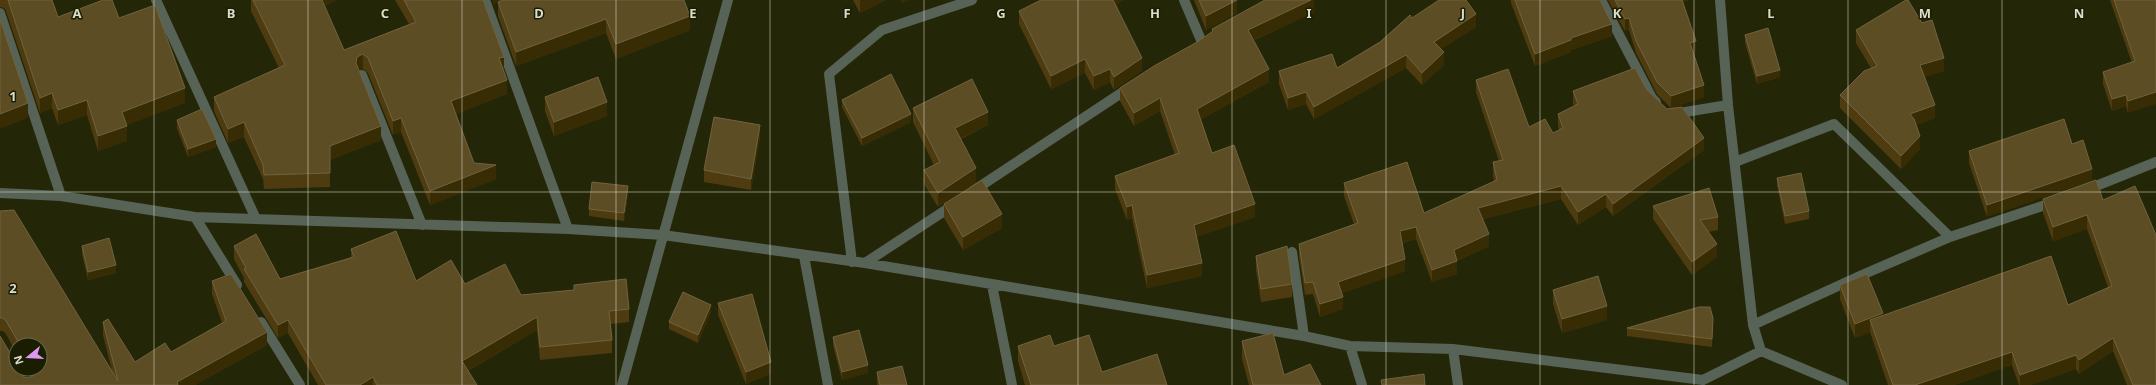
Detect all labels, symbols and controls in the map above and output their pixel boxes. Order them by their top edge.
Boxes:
text: A [73,4,82,22]
text: B [227,4,235,22]
text: C [381,4,389,22]
text: D [534,4,544,22]
text: E [689,4,697,22]
text: F [843,4,851,22]
text: G [996,4,1006,22]
text: H [1150,4,1160,22]
text: I [1306,4,1312,22]
text: J [1460,4,1465,22]
text: K [1613,4,1622,22]
text: L [1767,4,1775,22]
text: M [1919,4,1931,22]
text: N [2074,4,2084,22]
text: 1 [9,87,17,105]
text: 2 [9,279,17,297]
north arrow [8,337,48,377]
text: N [9,354,27,367]

